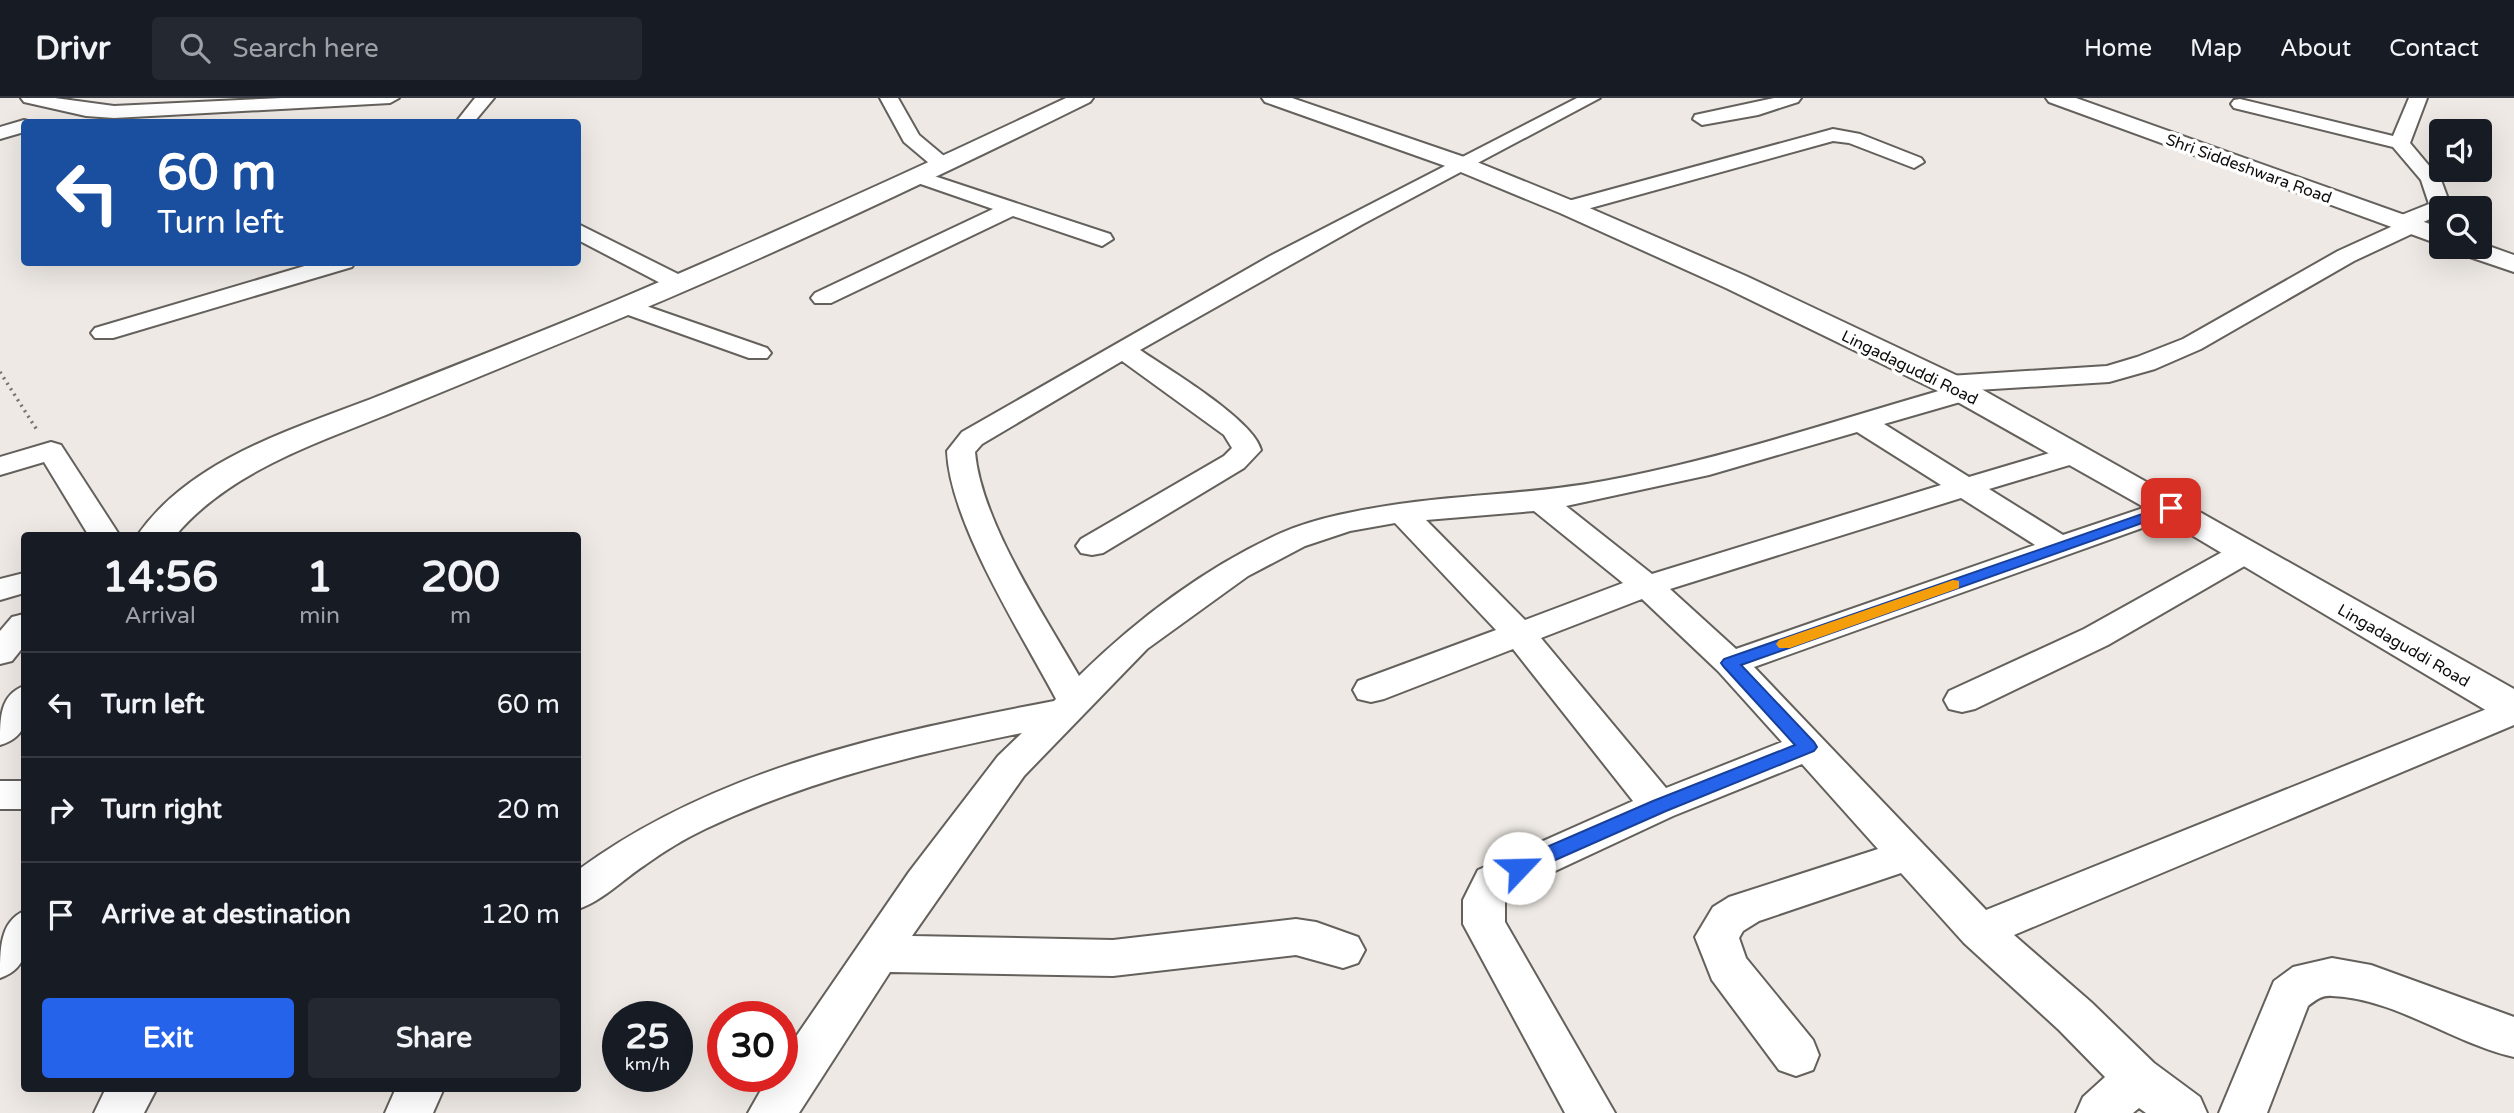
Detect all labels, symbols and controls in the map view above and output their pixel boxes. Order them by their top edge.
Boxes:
search box [152,17,642,80]
text: Drivr [35,29,110,68]
icon: search [176,29,214,67]
text: Search here [232,33,379,64]
text: Home [2084,34,2152,63]
text: Map [2190,34,2242,63]
text: About [2280,34,2351,63]
text: Contact [2389,34,2479,63]
map controls [2429,119,2492,259]
button: sound [2429,119,2492,182]
street label: Shri Siddeshwara Road [2163,130,2334,208]
text: 60 m [157,144,276,203]
icon: left [42,147,133,238]
button: search [2429,196,2492,259]
text: Turn left [157,204,284,242]
street label: Lingadaguddi Road [1838,326,1981,410]
pin [2141,478,2201,538]
icon: arrive [2152,489,2190,527]
text: 14:56 [102,552,218,603]
text: 1 [306,552,333,603]
text: 200 [421,552,500,603]
street label: Lingadaguddi Road [2334,600,2473,692]
text: Arrival [125,602,196,630]
text: min [299,602,340,630]
text: m [450,602,471,630]
icon: left [42,686,80,724]
text: Turn left [101,689,204,720]
text: 60 m [497,689,560,720]
icon: right [42,791,80,829]
text: Turn right [101,794,222,825]
text: 20 m [497,794,560,825]
position arrow [1482,831,1556,905]
icon: arrive [42,896,80,934]
text: Arrive at destination [101,899,351,930]
text: 120 m [480,899,560,930]
button: Exit [42,998,294,1078]
button: Share [308,998,560,1078]
speed limit sign: 30 [707,1001,798,1092]
text: 25 [626,1016,669,1058]
text: km/h [625,1053,670,1075]

